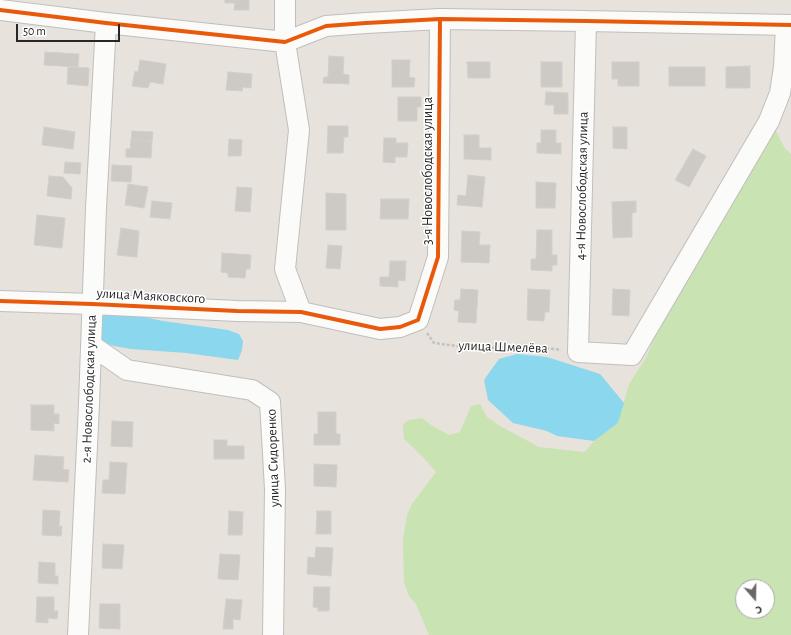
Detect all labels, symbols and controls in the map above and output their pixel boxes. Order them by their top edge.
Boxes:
scale bar [18,16,122,42]
text: 50 m [23,25,46,37]
street label: 3-я Новослободская улица [420,97,436,245]
street label: 4-я Новослободская улица [572,111,592,261]
street label: улица Маяковского [96,285,206,307]
street label: 2-я Новослободская улица [78,314,100,464]
street label: улица Шмелёва [458,337,548,357]
street label: улица Сидоренко [263,409,283,507]
north arrow [735,579,775,619]
text: С [754,604,764,616]

